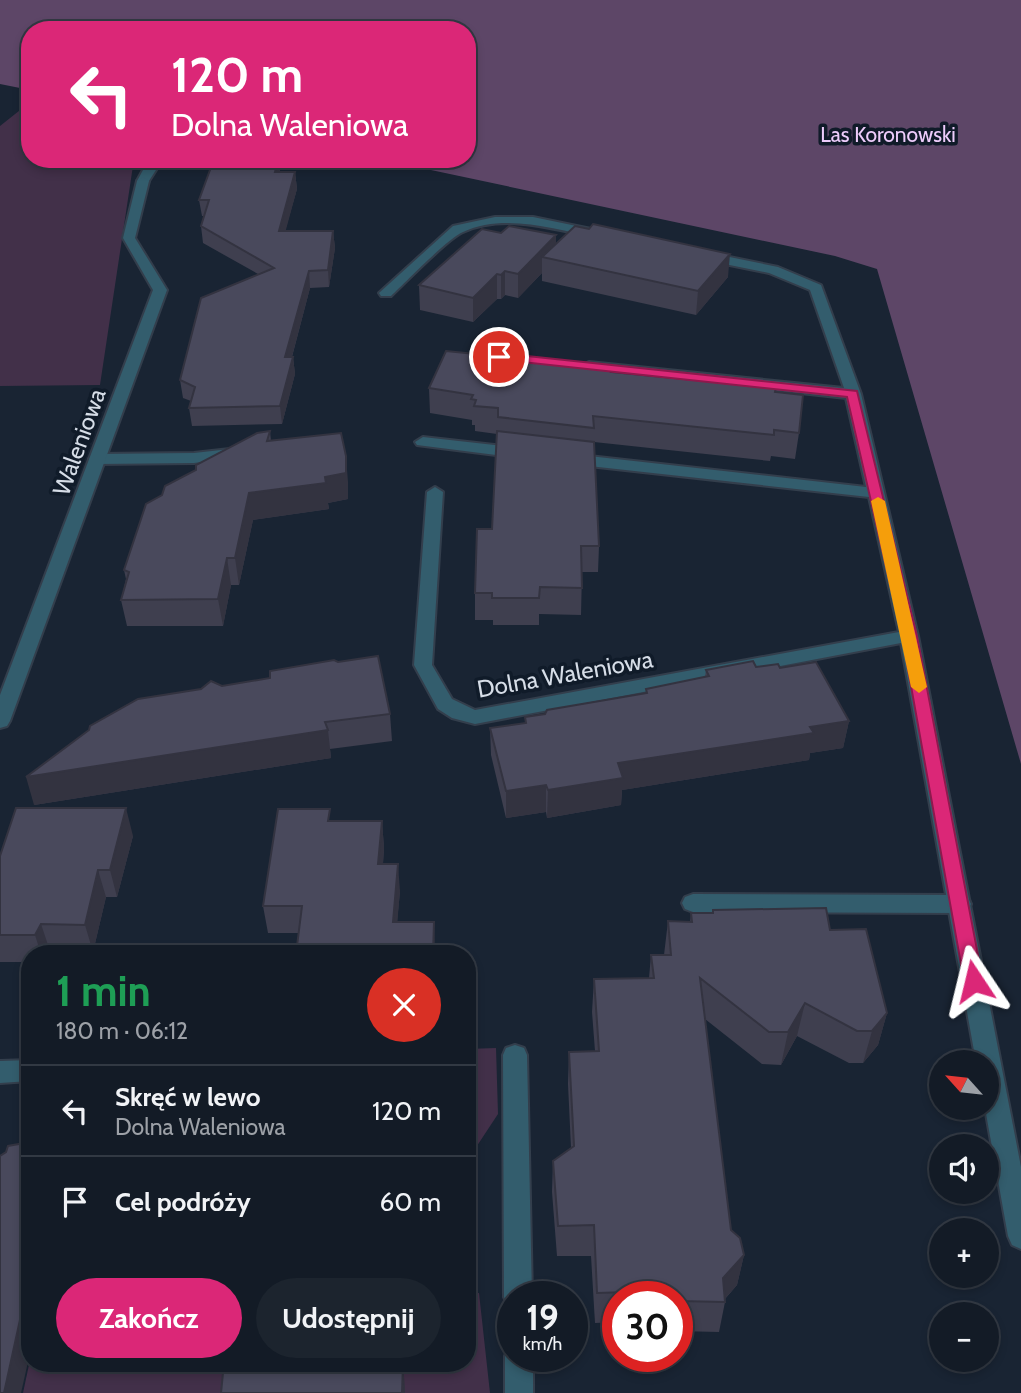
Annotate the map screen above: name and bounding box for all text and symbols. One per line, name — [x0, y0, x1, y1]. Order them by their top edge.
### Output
text: 120 m — [171, 45, 303, 104]
icon: left — [56, 49, 147, 140]
text: Dolna Waleniowa — [171, 105, 408, 144]
park label: Las Koronowski — [820, 122, 956, 147]
pin — [469, 327, 529, 387]
icon: arrive — [480, 338, 518, 376]
street label: Waleniowa — [46, 384, 112, 499]
street label: Dolna Waleniowa — [475, 644, 656, 704]
position arrow — [937, 944, 1011, 1018]
text: 1 min — [56, 965, 151, 1017]
button: close — [367, 968, 441, 1042]
text: 180 m · 06:12 — [56, 1017, 188, 1045]
north arrow — [929, 1050, 999, 1120]
map controls — [929, 1050, 999, 1372]
text: Skręć w lewo — [115, 1081, 261, 1113]
icon: left — [56, 1092, 94, 1130]
text: 120 m — [372, 1095, 441, 1127]
text: Dolna Waleniowa — [115, 1113, 286, 1141]
button: sound — [929, 1134, 999, 1204]
icon: arrive — [56, 1183, 94, 1221]
text: Cel podróży — [115, 1186, 251, 1218]
text: 60 m — [379, 1186, 441, 1218]
button: + — [929, 1218, 999, 1288]
button: Zakończ — [56, 1278, 242, 1358]
button: Udostępnij — [256, 1278, 441, 1358]
speed limit sign: 30 — [602, 1281, 693, 1372]
text: 19 — [526, 1296, 559, 1339]
button: − — [929, 1302, 999, 1372]
text: km/h — [523, 1333, 562, 1355]

